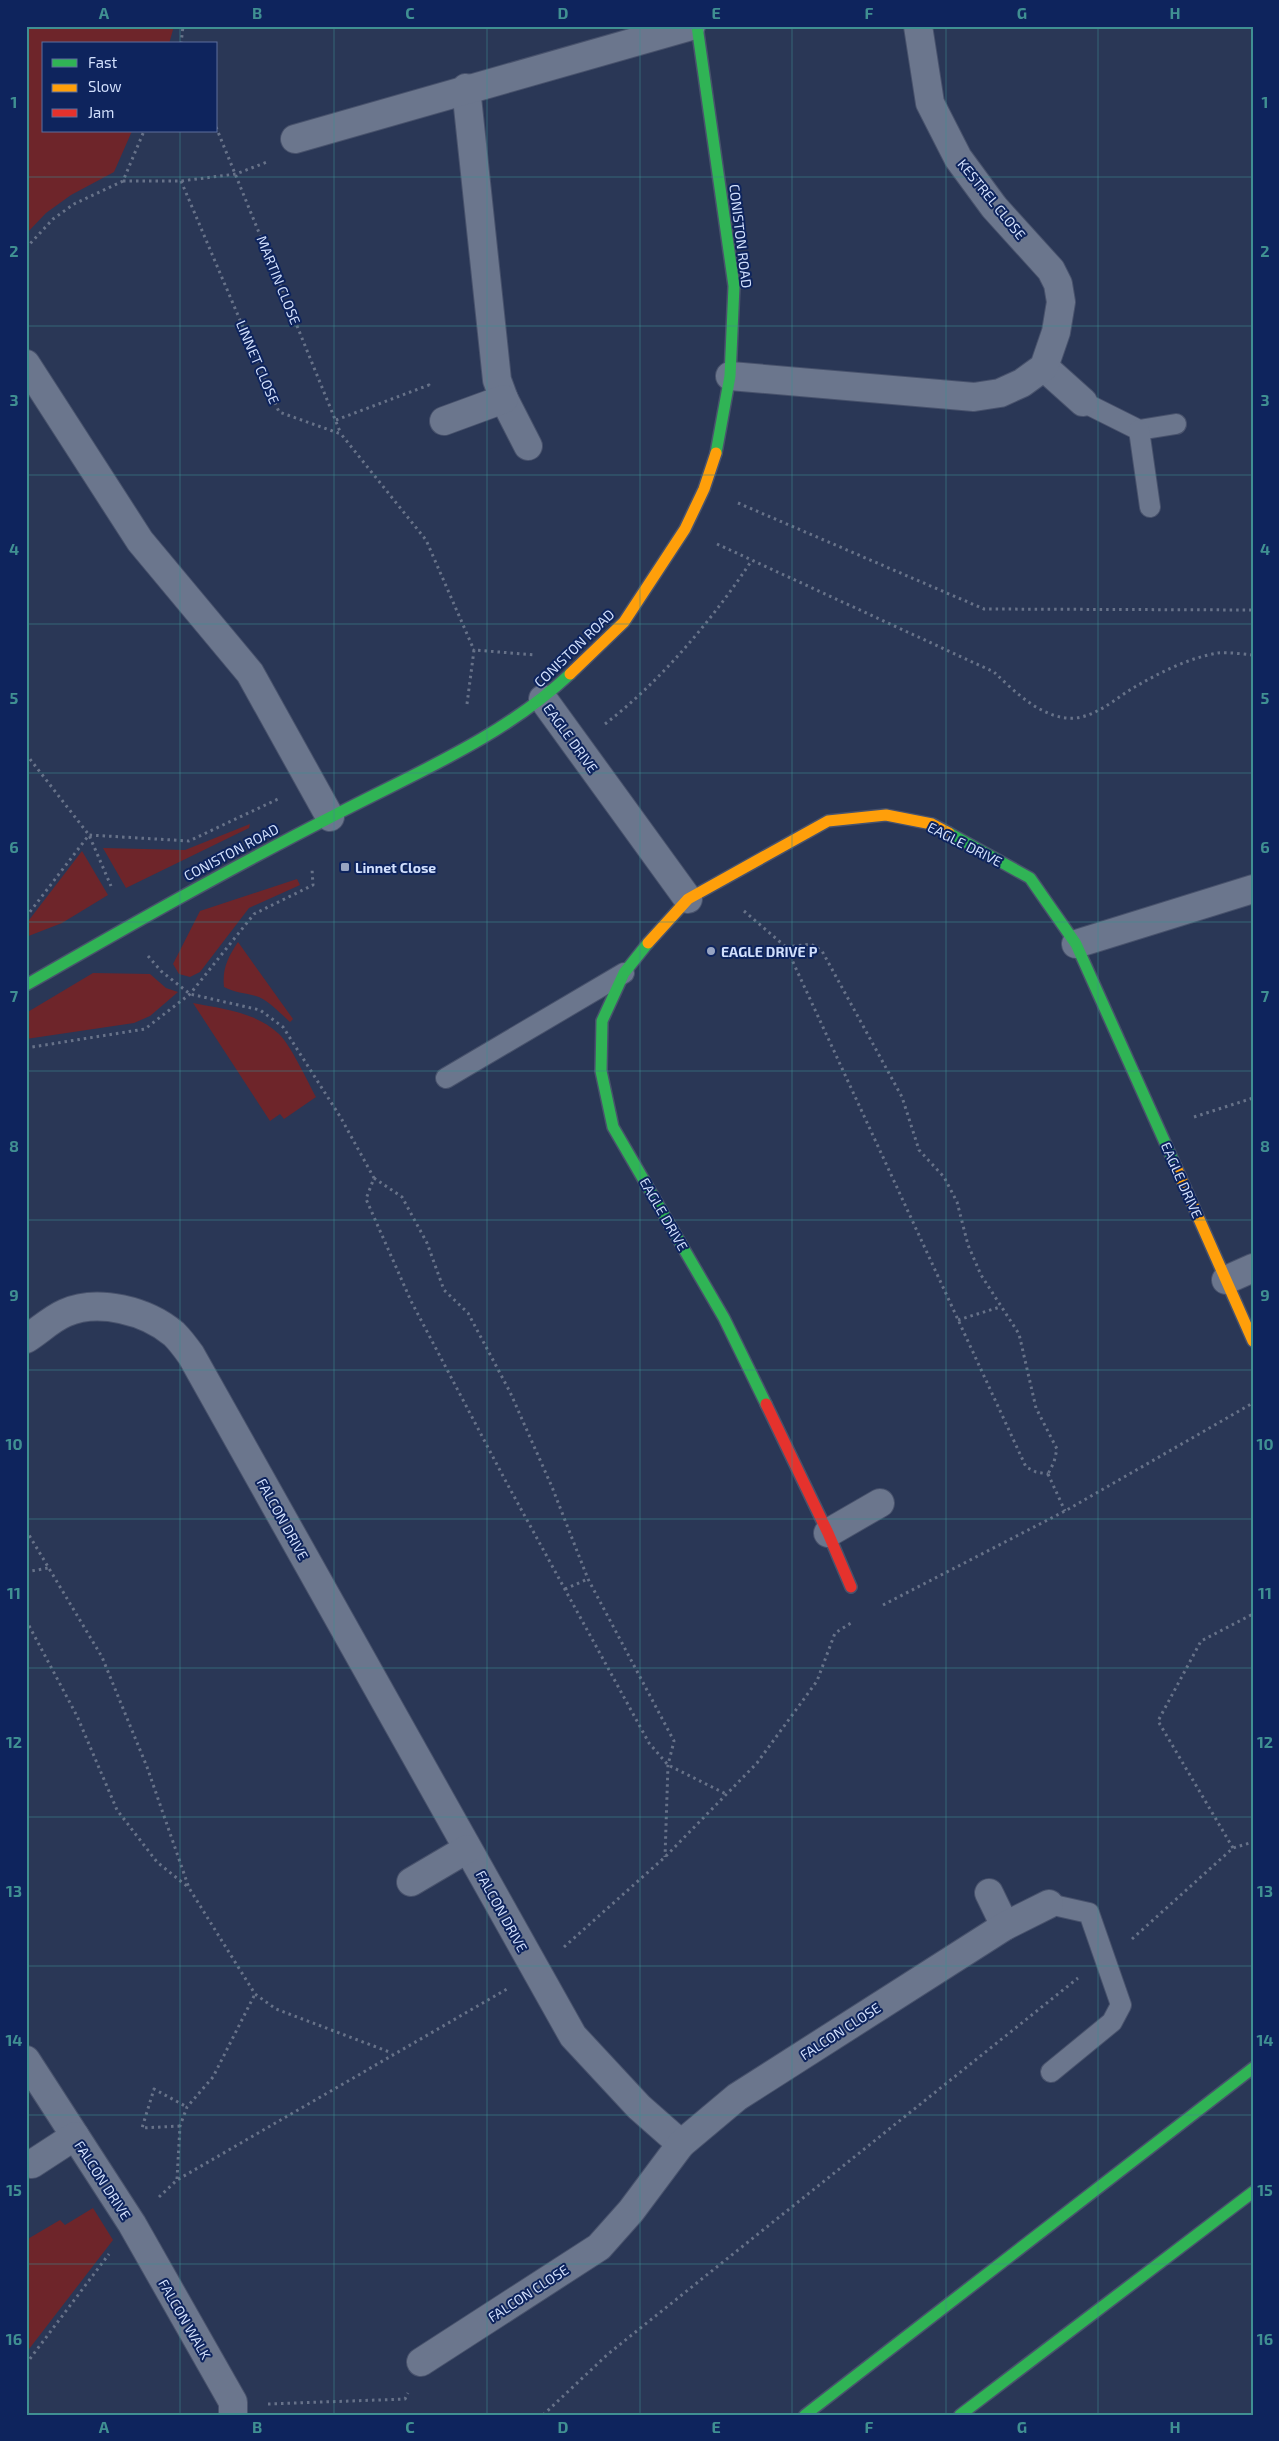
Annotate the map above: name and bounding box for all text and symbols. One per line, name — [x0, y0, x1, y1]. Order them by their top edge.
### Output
text: A — [99, 3, 110, 22]
text: B — [252, 3, 262, 22]
text: C — [405, 3, 415, 22]
text: D — [558, 3, 569, 22]
text: E — [711, 3, 721, 22]
text: F — [865, 3, 874, 22]
text: G — [1017, 3, 1027, 22]
text: H — [1169, 3, 1181, 22]
legend — [42, 42, 218, 132]
text: Fast — [88, 53, 118, 71]
text: Slow — [88, 77, 122, 95]
text: 1 — [11, 92, 17, 111]
text: 1 — [1262, 92, 1268, 111]
text: Jam — [88, 103, 114, 121]
street label: KESTREL CLOSE — [954, 155, 1030, 243]
street label: CONISTON ROAD — [726, 183, 756, 289]
street label: MARTIN CLOSE — [253, 233, 305, 327]
text: 2 — [9, 241, 19, 260]
text: 2 — [1260, 241, 1270, 260]
street label: LINNET CLOSE — [233, 318, 283, 407]
text: 3 — [9, 390, 19, 409]
text: 3 — [1260, 390, 1270, 409]
text: 4 — [9, 539, 19, 558]
text: 4 — [1260, 539, 1270, 558]
street label: CONISTON ROAD — [530, 605, 618, 691]
text: 5 — [10, 688, 19, 707]
text: 5 — [1261, 688, 1270, 707]
street label: EAGLE DRIVE — [540, 700, 602, 776]
street label: EAGLE DRIVE — [925, 818, 1005, 870]
street label: CONISTON ROAD — [181, 820, 281, 884]
text: 6 — [9, 837, 19, 856]
text: 6 — [1260, 837, 1270, 856]
place label: Linnet Close — [355, 859, 436, 876]
marker: Linnet Close — [339, 861, 351, 873]
place label: EAGLE DRIVE P — [721, 943, 818, 960]
marker: EAGLE DRIVE P — [705, 945, 717, 957]
text: 7 — [10, 986, 19, 1005]
text: 7 — [1261, 986, 1270, 1005]
text: 8 — [9, 1136, 19, 1155]
text: 8 — [1260, 1136, 1270, 1155]
street label: EAGLE DRIVE — [1158, 1139, 1206, 1221]
street label: EAGLE DRIVE — [636, 1174, 692, 1254]
text: 9 — [9, 1285, 19, 1304]
text: 9 — [1260, 1285, 1270, 1304]
text: 10 — [5, 1434, 23, 1453]
text: 10 — [1256, 1434, 1274, 1453]
street label: FALCON DRIVE — [254, 1475, 312, 1563]
text: 11 — [7, 1583, 21, 1602]
text: 11 — [1258, 1583, 1272, 1602]
text: 12 — [6, 1732, 22, 1751]
text: 12 — [1257, 1732, 1273, 1751]
street label: FALCON DRIVE — [473, 1867, 531, 1955]
text: 13 — [6, 1881, 22, 1900]
text: 13 — [1257, 1881, 1273, 1900]
street label: FALCON CLOSE — [797, 1999, 884, 2063]
text: 14 — [5, 2030, 23, 2049]
text: 14 — [1256, 2030, 1274, 2049]
street label: FALCON DRIVE — [71, 2137, 135, 2223]
text: 15 — [6, 2180, 22, 2199]
text: 15 — [1257, 2180, 1273, 2199]
street label: FALCON CLOSE — [485, 2261, 572, 2325]
street label: FALCON WALK — [155, 2276, 215, 2363]
text: 16 — [6, 2329, 22, 2348]
text: 16 — [1257, 2329, 1273, 2348]
text: A — [99, 2417, 110, 2436]
text: B — [252, 2417, 262, 2436]
text: C — [405, 2417, 415, 2436]
text: D — [558, 2417, 569, 2436]
text: E — [711, 2417, 721, 2436]
text: F — [865, 2417, 874, 2436]
text: G — [1017, 2417, 1027, 2436]
text: H — [1169, 2417, 1181, 2436]

